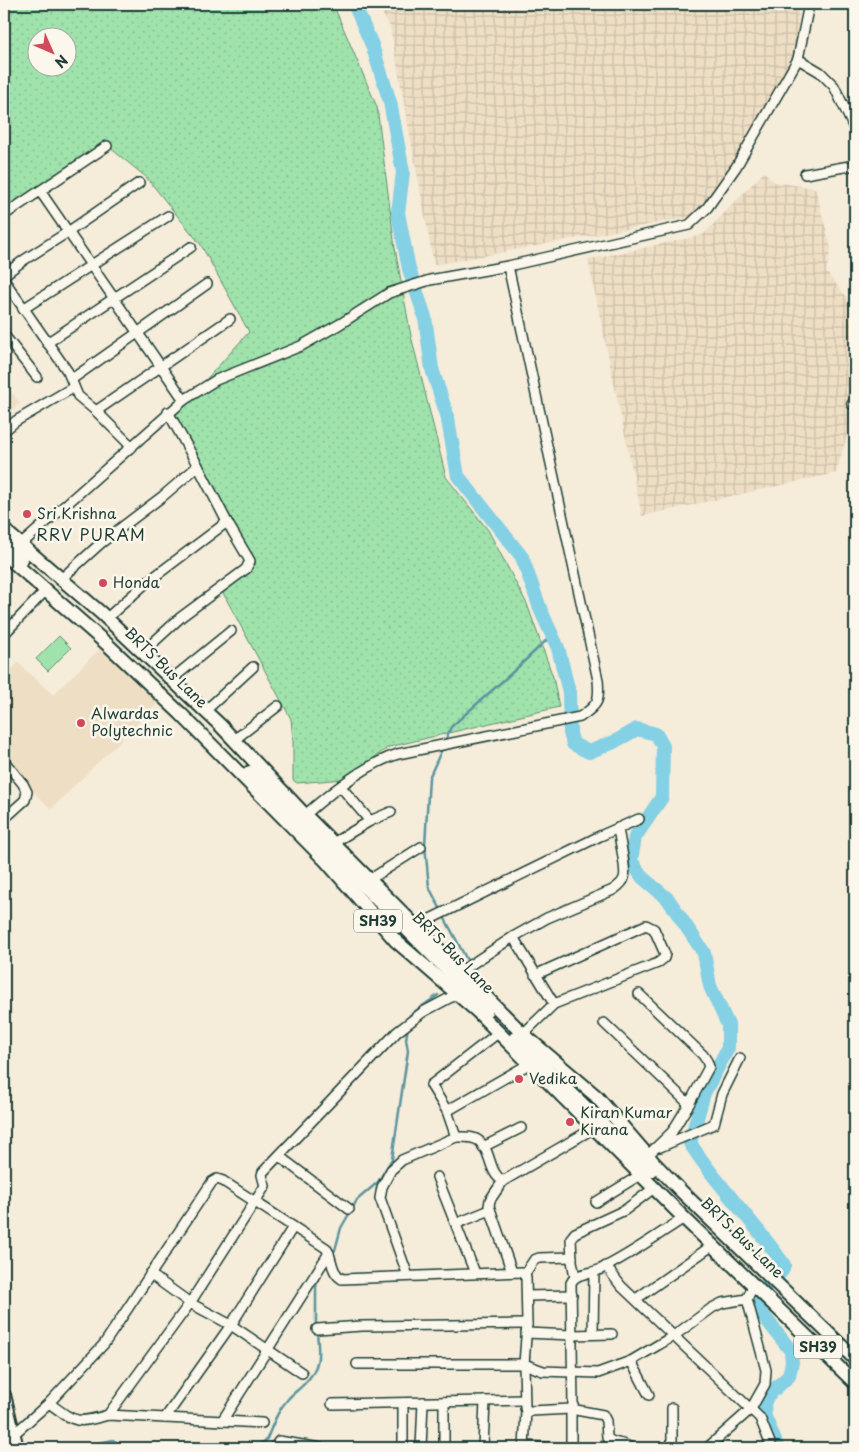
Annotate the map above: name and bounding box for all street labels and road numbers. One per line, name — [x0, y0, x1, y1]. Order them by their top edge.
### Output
street label: BRTS Bus Lane — [120, 621, 214, 713]
street label: BRTS Bus Lane — [408, 906, 500, 998]
road number: SH39 — [354, 909, 402, 932]
street label: BRTS Bus Lane — [696, 1191, 790, 1283]
road number: SH39 — [794, 1335, 842, 1358]

